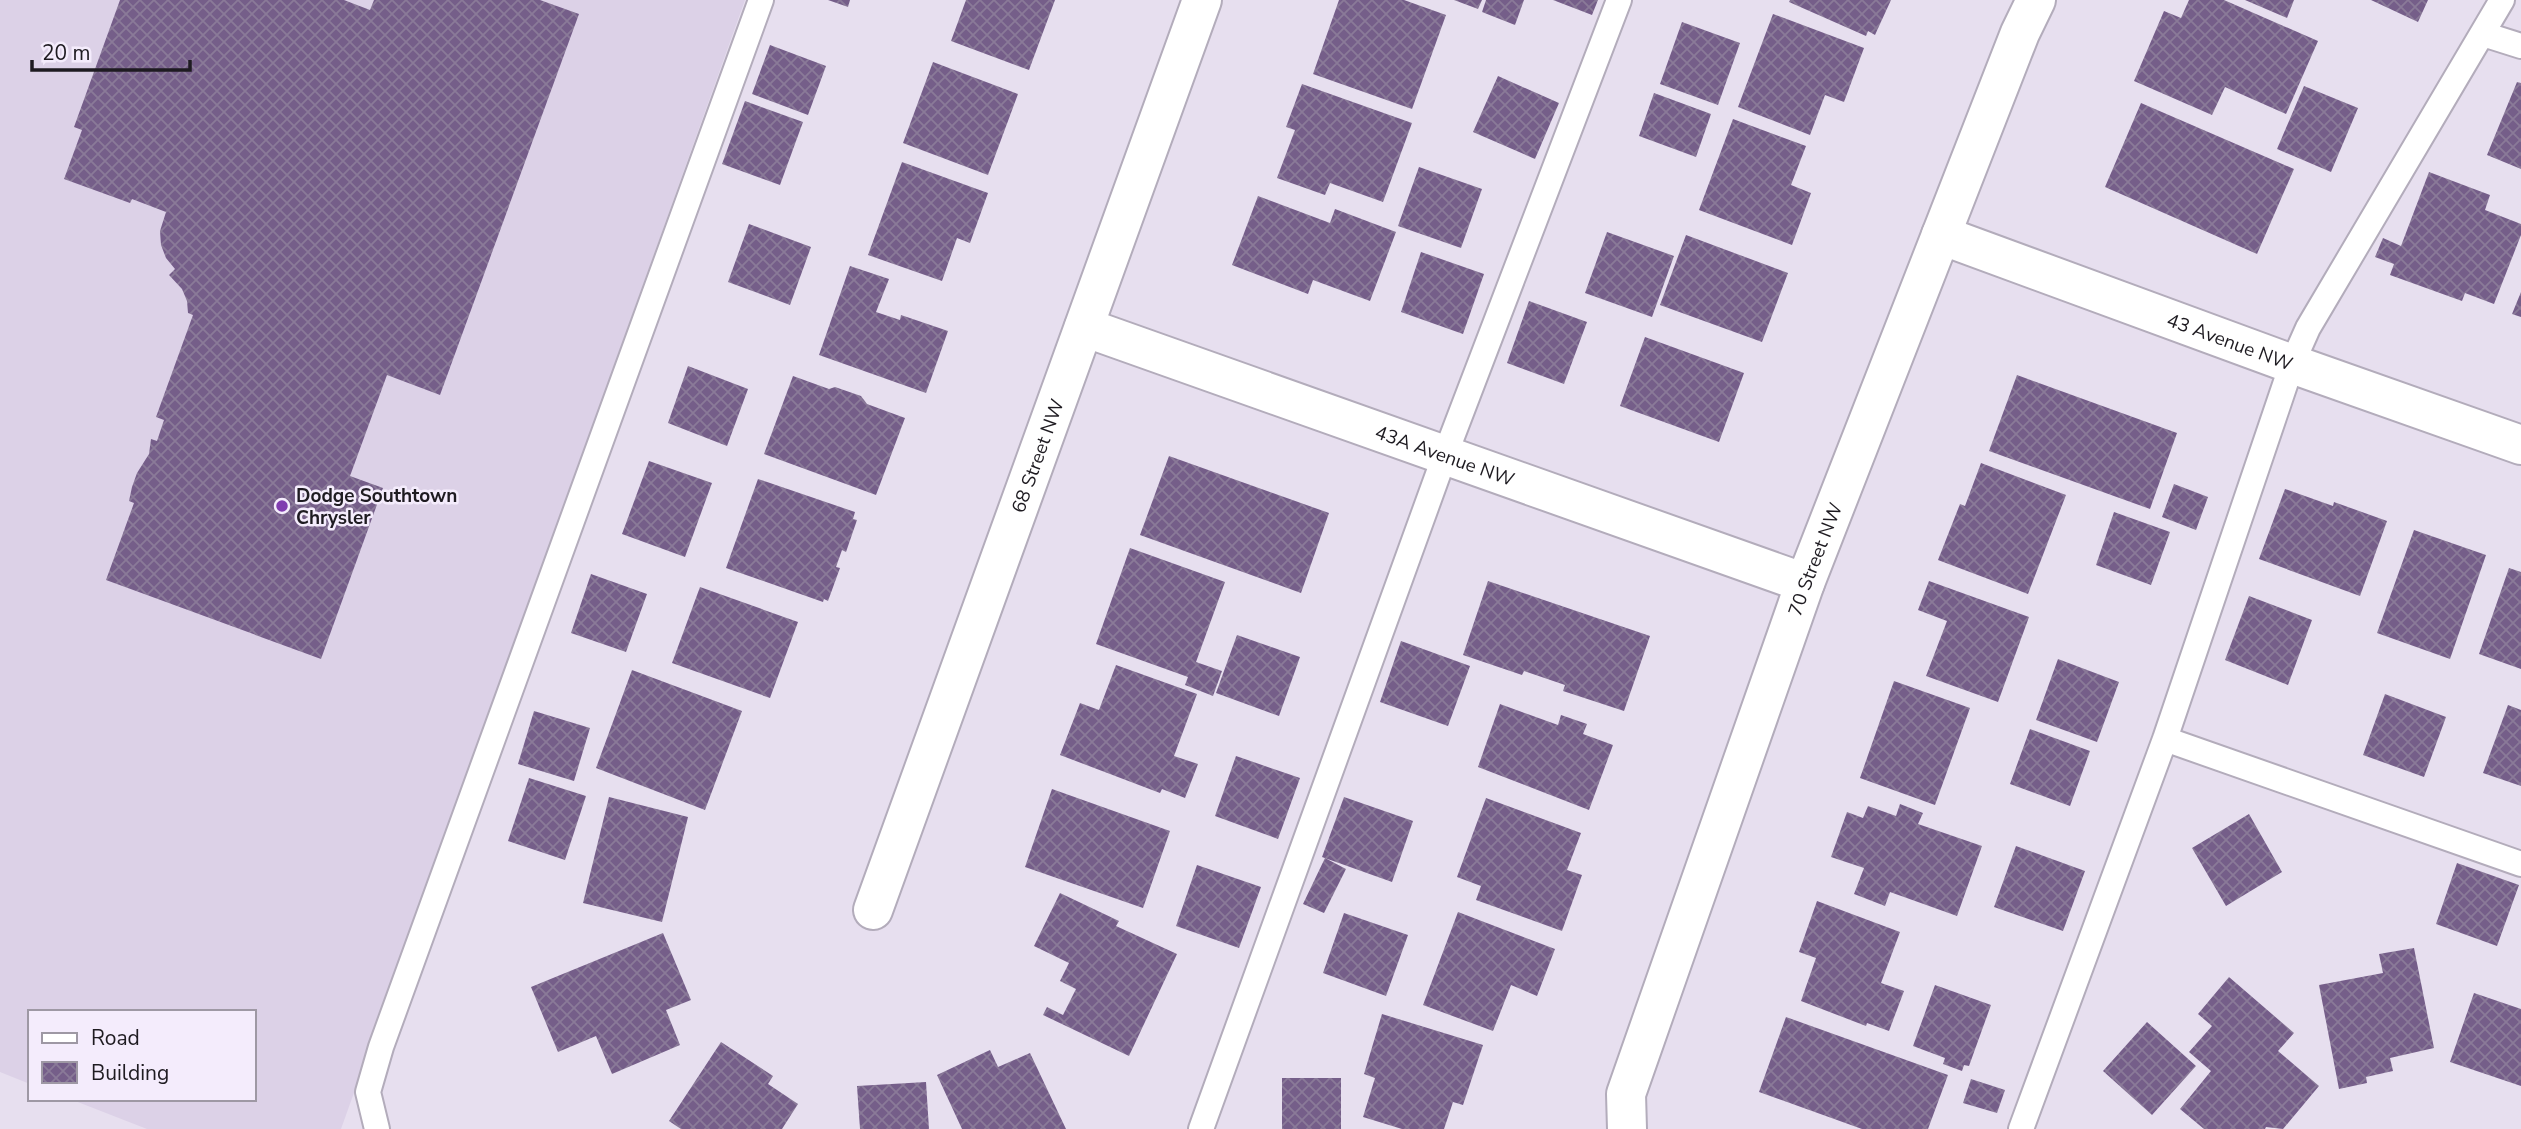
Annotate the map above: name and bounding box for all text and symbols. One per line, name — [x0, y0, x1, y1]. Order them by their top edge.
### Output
scale bar — [32, 28, 189, 72]
text: 20 m — [42, 39, 91, 67]
street label: 43 Avenue NW — [2163, 307, 2296, 377]
street label: 68 Street NW — [1006, 395, 1071, 517]
street label: 43A Avenue NW — [1371, 419, 1518, 493]
place label: Dodge Southtown Chrysler — [296, 483, 457, 531]
marker: Dodge Southtown Chrysler — [274, 498, 290, 514]
street label: 70 Street NW — [1782, 499, 1849, 620]
legend — [28, 1010, 256, 1101]
text: Road — [91, 1024, 140, 1052]
text: Building — [91, 1059, 169, 1087]

